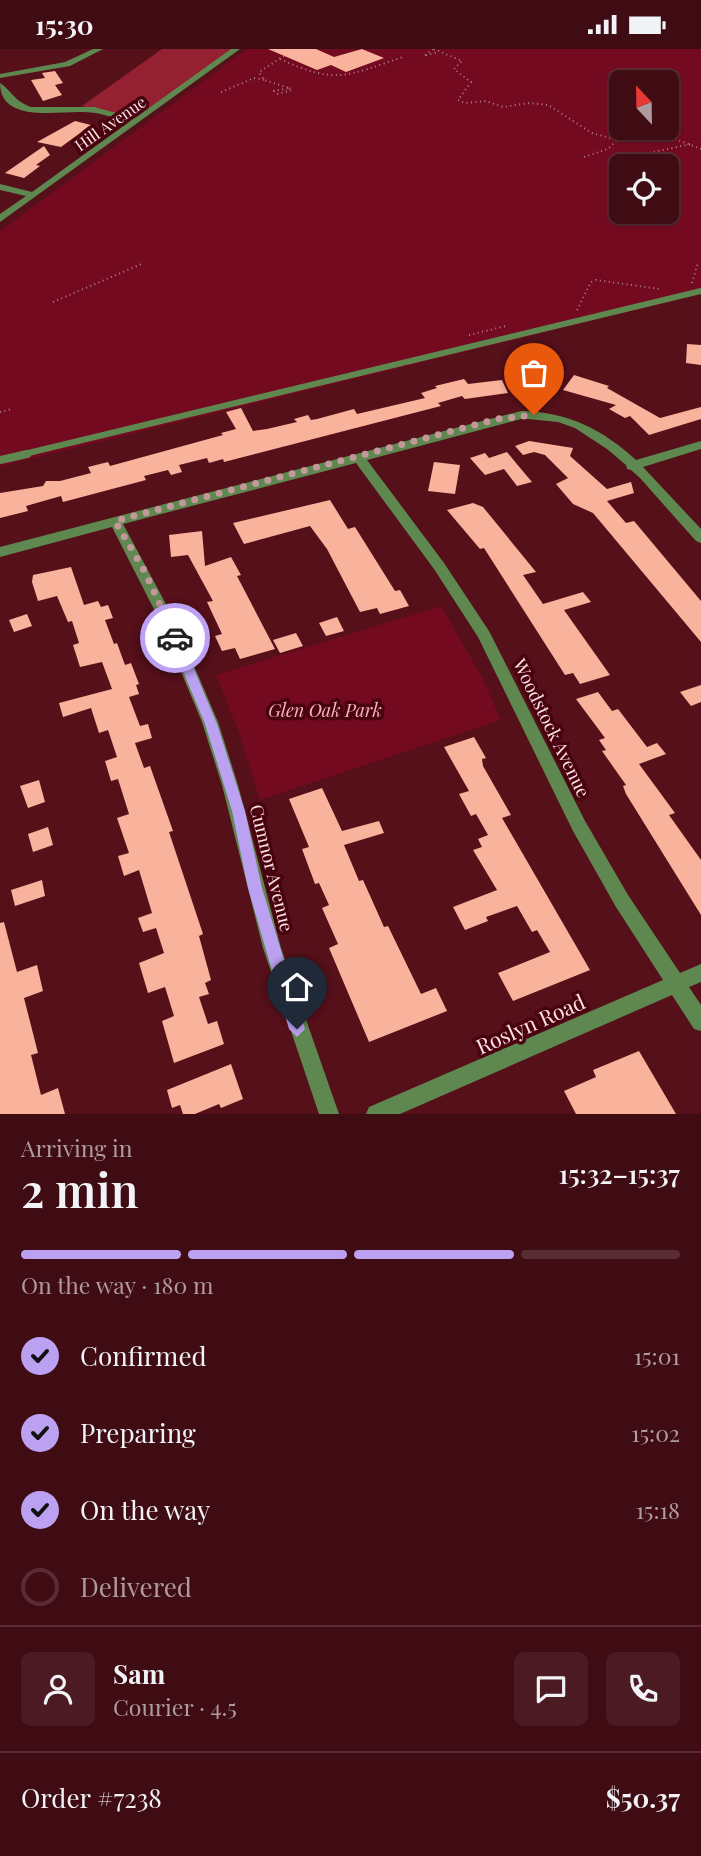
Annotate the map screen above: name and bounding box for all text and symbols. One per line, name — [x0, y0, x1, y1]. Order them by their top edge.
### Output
text: 15:30 — [35, 7, 94, 42]
north arrow — [609, 70, 679, 140]
map controls — [609, 70, 679, 224]
street label: Hill Avenue — [70, 91, 150, 155]
button: locate — [609, 154, 679, 224]
pin — [504, 343, 564, 415]
icon: bag — [515, 354, 553, 392]
courier — [140, 603, 210, 673]
icon: car — [156, 619, 194, 657]
street label: Woodstock Avenue — [508, 654, 596, 801]
park label: Glen Oak Park — [268, 698, 382, 722]
street label: Cumnor Avenue — [245, 802, 299, 934]
pin — [267, 957, 327, 1029]
icon: home — [278, 968, 316, 1006]
street label: Roslyn Road — [471, 986, 589, 1060]
text: Arriving in — [21, 1132, 133, 1163]
text: 15:32–15:37 — [558, 1156, 680, 1191]
text: 2 min — [21, 1158, 139, 1220]
text: On the way · 180 m — [21, 1269, 213, 1300]
icon: check — [21, 1337, 59, 1375]
text: Confirmed — [80, 1338, 207, 1373]
text: 15:01 — [634, 1340, 680, 1371]
icon: check — [21, 1414, 59, 1452]
text: Preparing — [80, 1415, 196, 1450]
text: 15:02 — [631, 1417, 680, 1448]
icon: check — [21, 1491, 59, 1529]
text: On the way — [80, 1492, 210, 1527]
text: 15:18 — [636, 1494, 680, 1525]
text: Delivered — [80, 1569, 192, 1604]
button: person — [21, 1652, 95, 1726]
button: chat — [514, 1652, 588, 1726]
button: phone — [606, 1652, 680, 1726]
text: Sam — [113, 1656, 165, 1691]
text: Courier · 4.5 — [113, 1691, 237, 1722]
text: Order #7238 — [21, 1780, 162, 1815]
text: $50.37 — [606, 1780, 680, 1815]

